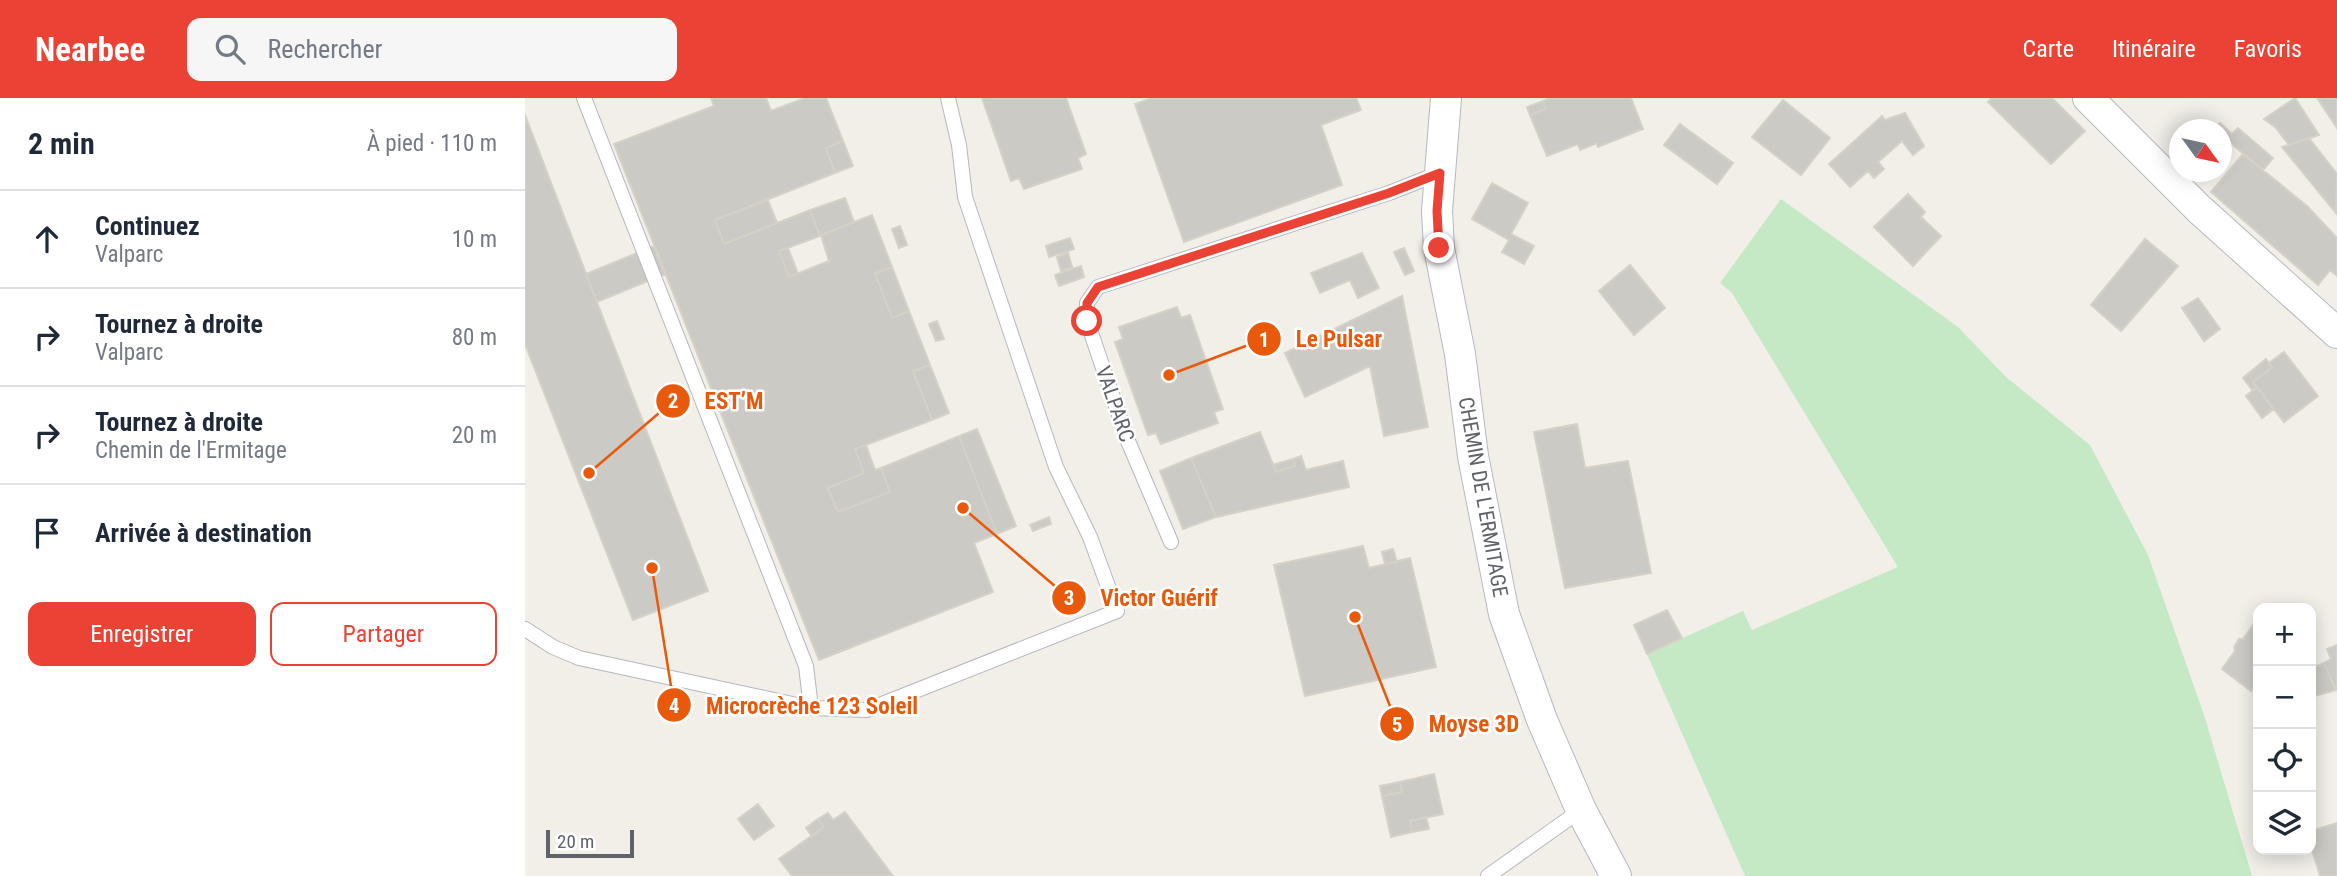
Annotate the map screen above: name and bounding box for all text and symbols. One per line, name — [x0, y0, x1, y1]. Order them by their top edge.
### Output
search box — [187, 18, 677, 81]
text: Nearbee — [35, 30, 145, 69]
icon: search — [211, 30, 249, 68]
text: Rechercher — [267, 34, 383, 64]
text: Carte — [2023, 35, 2074, 63]
text: Itinéraire — [2112, 35, 2196, 63]
text: Favoris — [2234, 35, 2302, 63]
north arrow — [2169, 119, 2232, 182]
text: 2 min — [28, 126, 95, 161]
text: À pied · 110 m — [367, 130, 497, 157]
text: Continuez — [95, 211, 200, 241]
icon: ahead — [28, 220, 66, 258]
text: 10 m — [452, 226, 497, 253]
route end — [1423, 232, 1454, 263]
text: Valparc — [95, 241, 163, 268]
route start — [1071, 305, 1102, 336]
text: Tournez à droite — [95, 309, 263, 339]
callout: Le Pulsar — [1247, 317, 1396, 361]
icon: right — [28, 318, 66, 356]
text: 80 m — [452, 324, 497, 351]
text: Le Pulsar — [1296, 326, 1383, 353]
text: 1 — [1259, 328, 1269, 352]
text: Valparc — [95, 339, 163, 366]
street label: VALPARC — [1091, 363, 1139, 445]
callout: EST’M — [655, 379, 777, 423]
text: EST’M — [705, 388, 763, 415]
text: 2 — [668, 389, 678, 413]
street label: CHEMIN DE L'ERMITAGE — [1454, 395, 1512, 599]
text: Tournez à droite — [95, 407, 263, 437]
icon: right — [28, 416, 66, 454]
text: 20 m — [452, 422, 497, 449]
text: Chemin de l'Ermitage — [95, 437, 287, 464]
icon: arrive — [28, 514, 66, 552]
text: Arrivée à destination — [95, 518, 312, 548]
callout: Victor Guérif — [1052, 576, 1232, 620]
text: Victor Guérif — [1100, 585, 1218, 612]
text: 3 — [1064, 586, 1074, 610]
button: Enregistrer — [28, 602, 256, 666]
button: Partager — [270, 602, 497, 666]
map controls — [2253, 603, 2316, 855]
button: + — [2253, 603, 2316, 666]
button: − — [2253, 666, 2316, 729]
callout: Microcrèche 123 Soleil — [657, 683, 932, 727]
text: Microcrèche 123 Soleil — [706, 693, 918, 720]
text: 4 — [669, 694, 679, 718]
callout: Moyse 3D — [1380, 702, 1533, 746]
text: Moyse 3D — [1429, 711, 1519, 738]
text: 5 — [1392, 713, 1402, 737]
button: locate — [2253, 729, 2316, 792]
button: layers — [2253, 792, 2316, 855]
scale bar — [546, 827, 633, 859]
text: 20 m — [557, 830, 594, 853]

